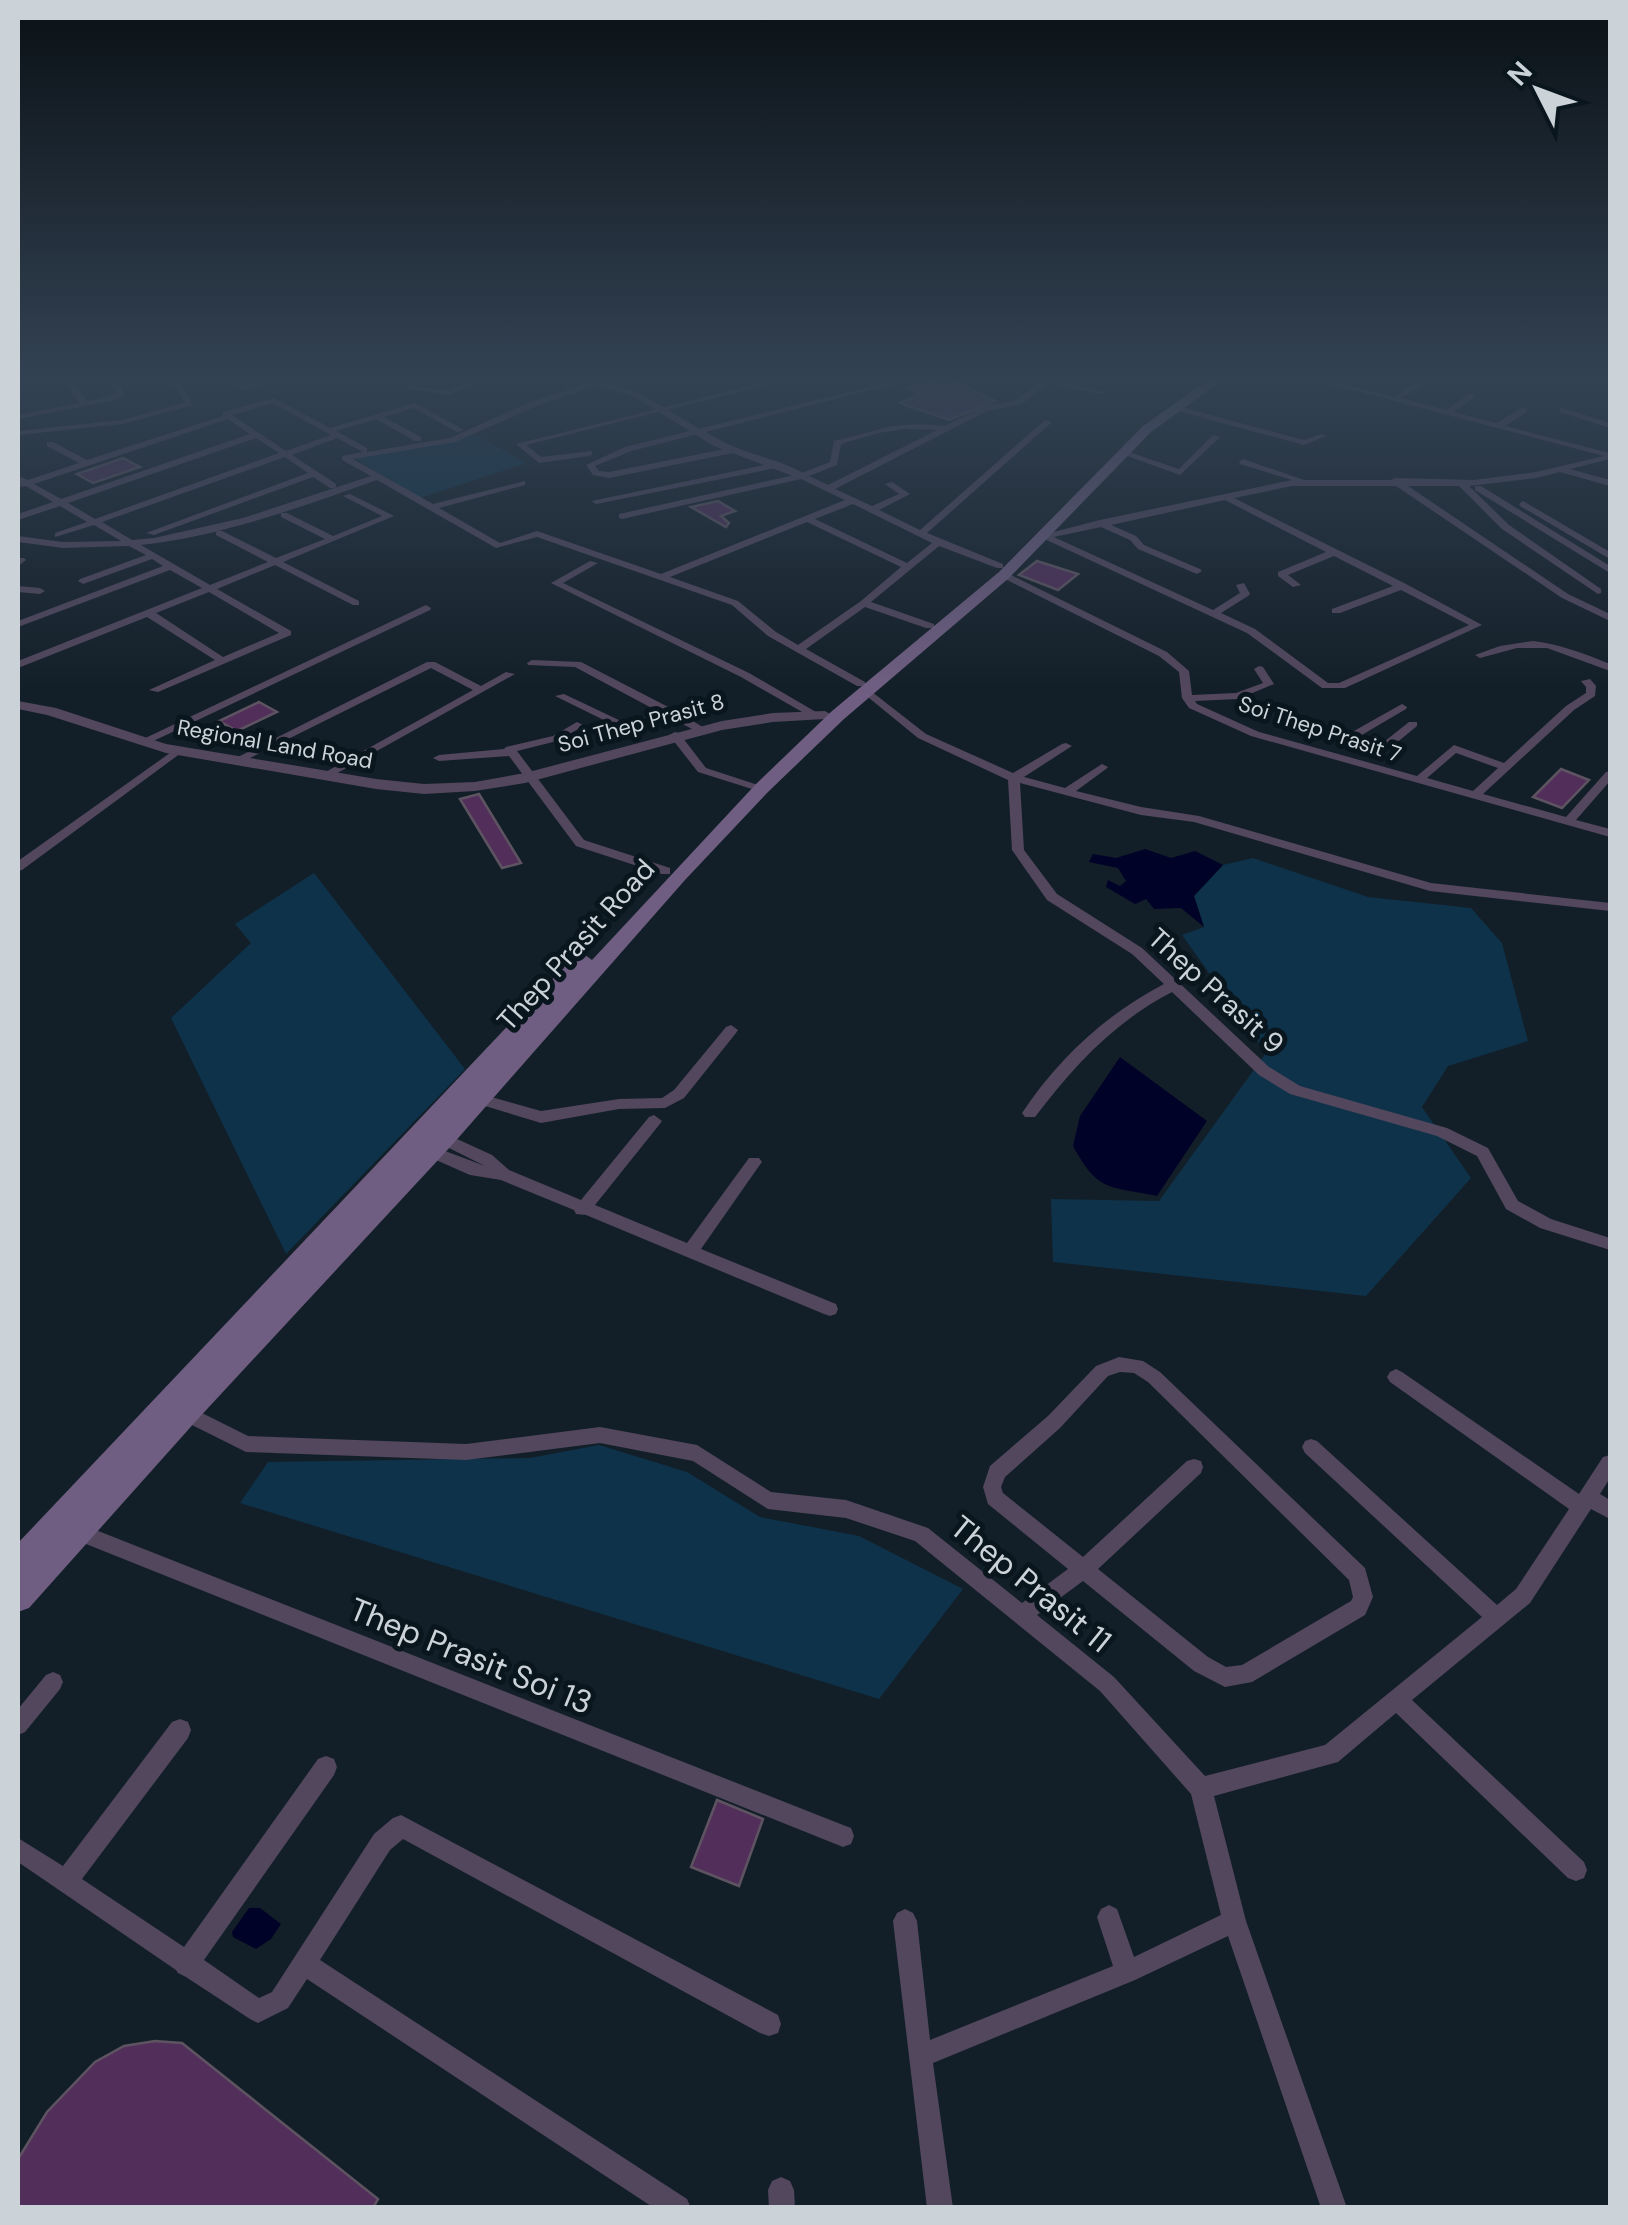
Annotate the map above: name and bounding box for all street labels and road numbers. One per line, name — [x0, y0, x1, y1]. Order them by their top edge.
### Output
street label: Soi Thep Prasit 8 — [555, 687, 727, 759]
street label: Soi Thep Prasit 7 — [1235, 689, 1405, 769]
street label: Regional Land Road — [175, 713, 375, 775]
street label: Thep Prasit Road — [489, 851, 663, 1039]
street label: Thep Prasit 9 — [1140, 920, 1292, 1062]
street label: Thep Prasit 11 — [942, 1506, 1120, 1662]
street label: Thep Prasit Soi 13 — [343, 1588, 599, 1724]

